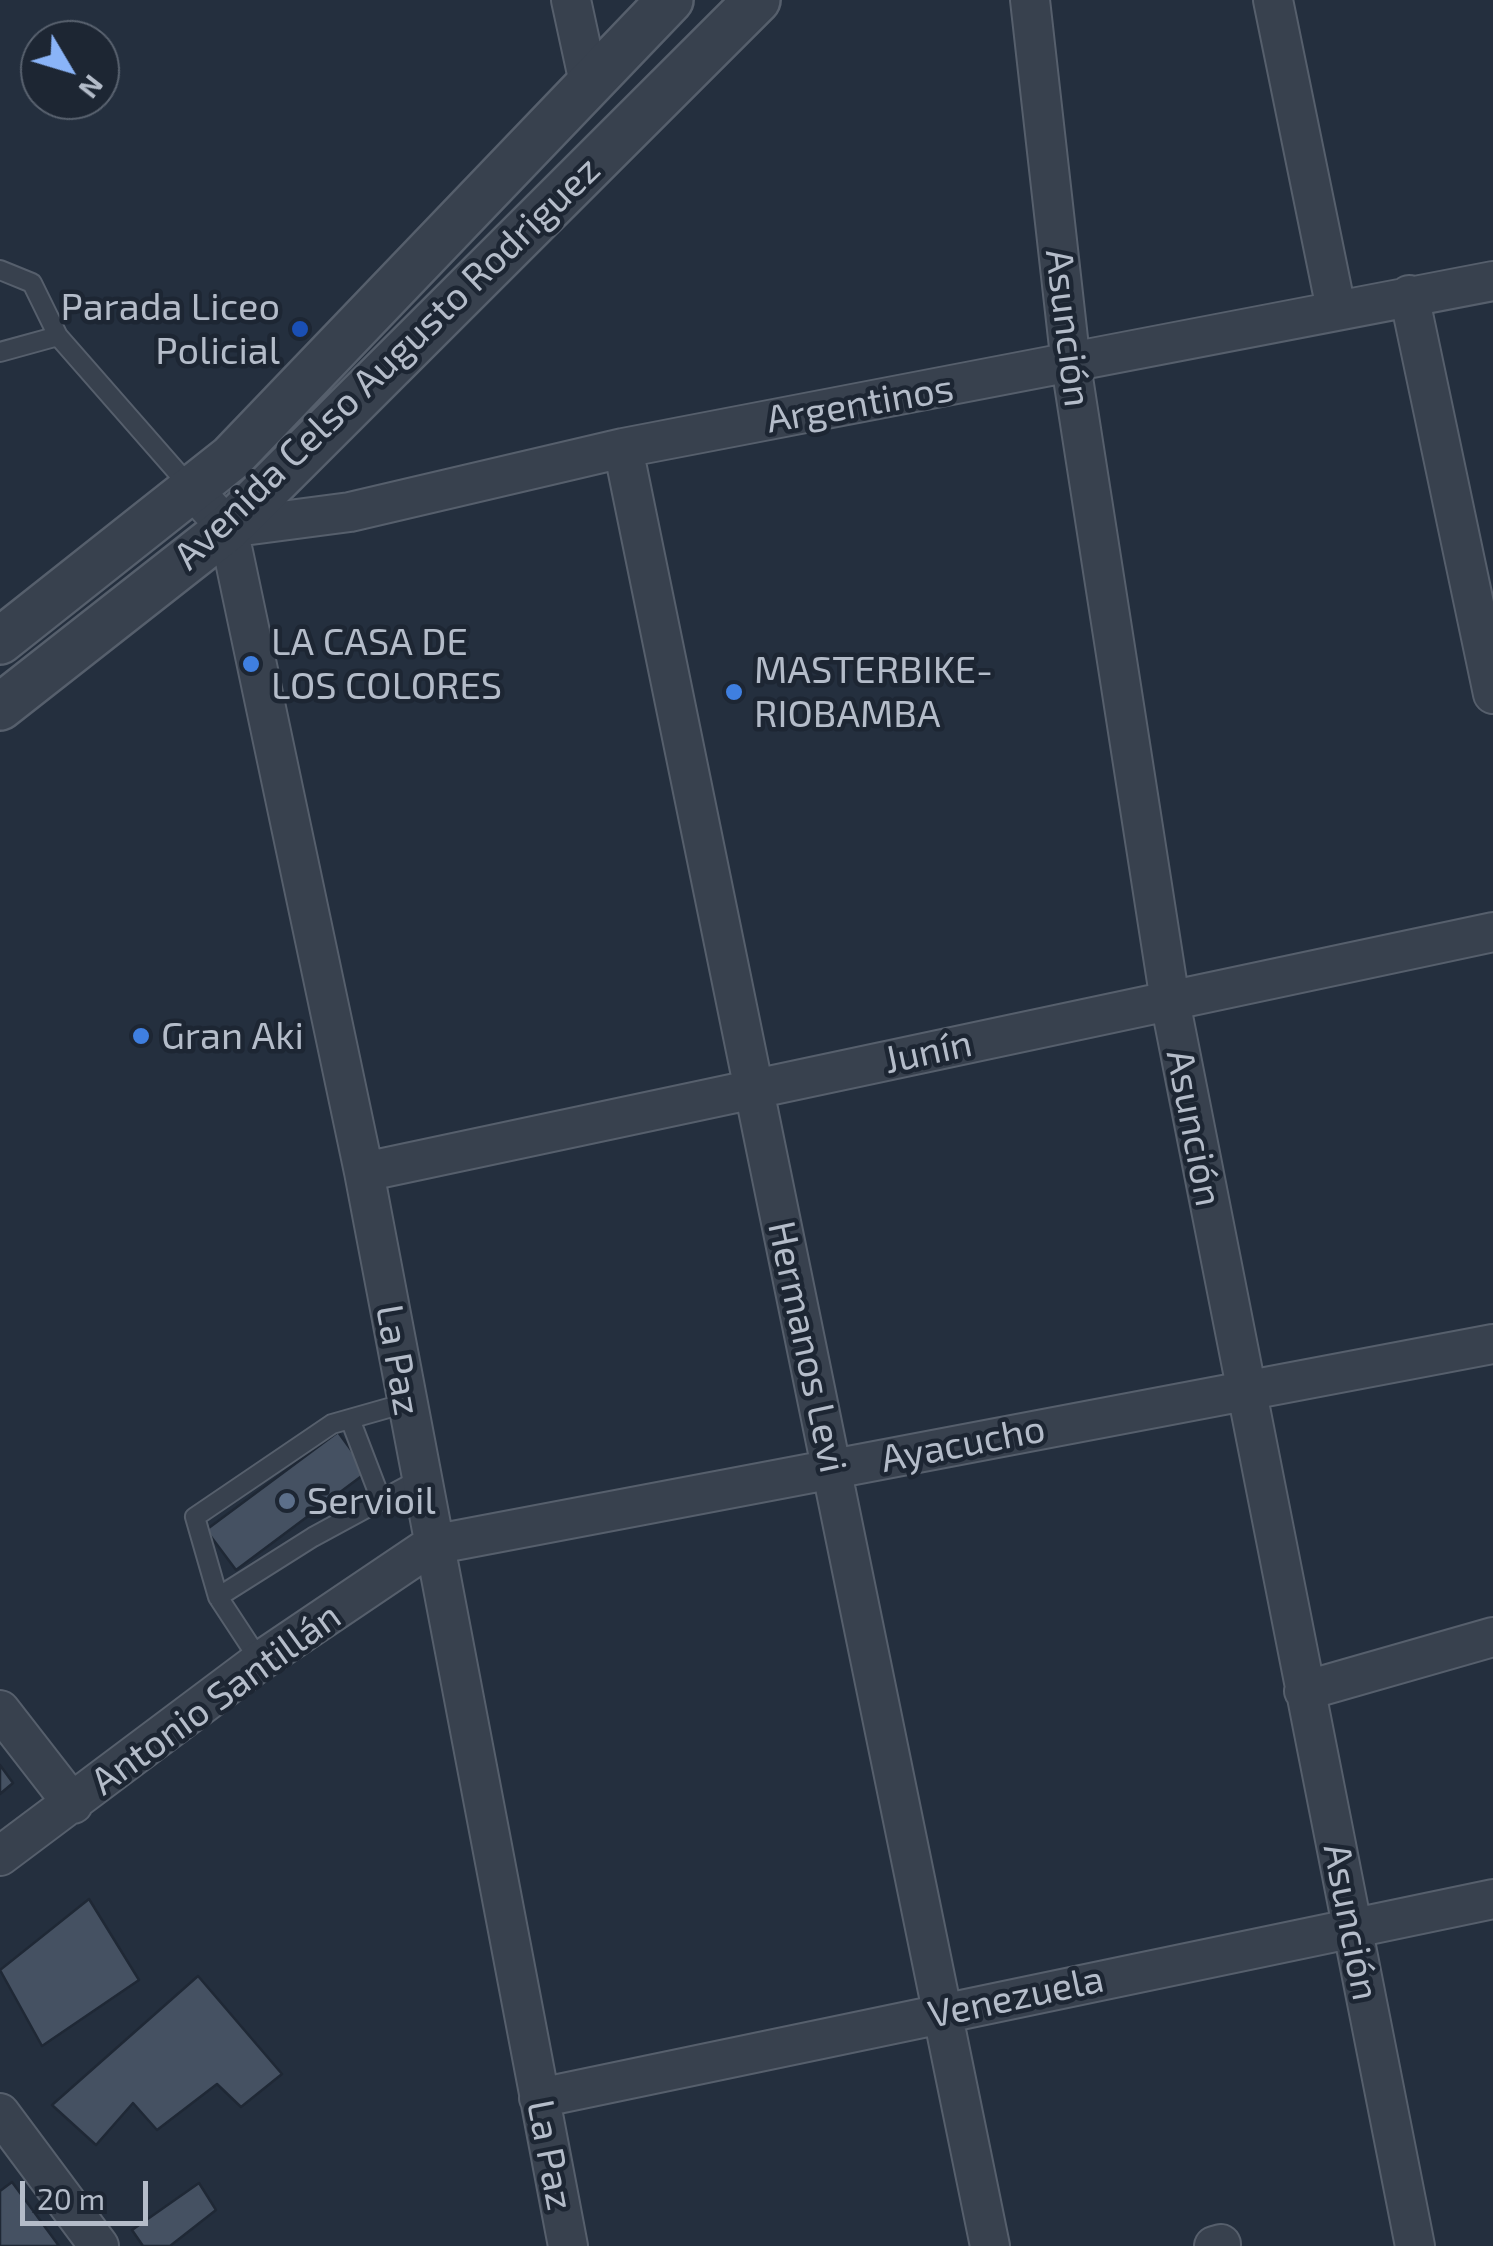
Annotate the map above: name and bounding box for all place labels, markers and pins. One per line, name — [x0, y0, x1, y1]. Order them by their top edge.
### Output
place label: Parada Liceo Policial — [60, 284, 280, 373]
marker: Parada Liceo Policial — [289, 318, 311, 340]
place label: LA CASA DE LOS COLORES — [271, 619, 502, 708]
place label: MASTERBIKE- RIOBAMBA — [754, 647, 993, 736]
marker: LA CASA DE LOS COLORES — [240, 653, 262, 675]
marker: MASTERBIKE- RIOBAMBA — [723, 681, 745, 703]
place label: Gran Aki — [161, 1013, 304, 1059]
marker: Gran Aki — [130, 1025, 152, 1047]
place label: Servioil — [307, 1478, 436, 1524]
marker: Servioil — [276, 1490, 298, 1512]

